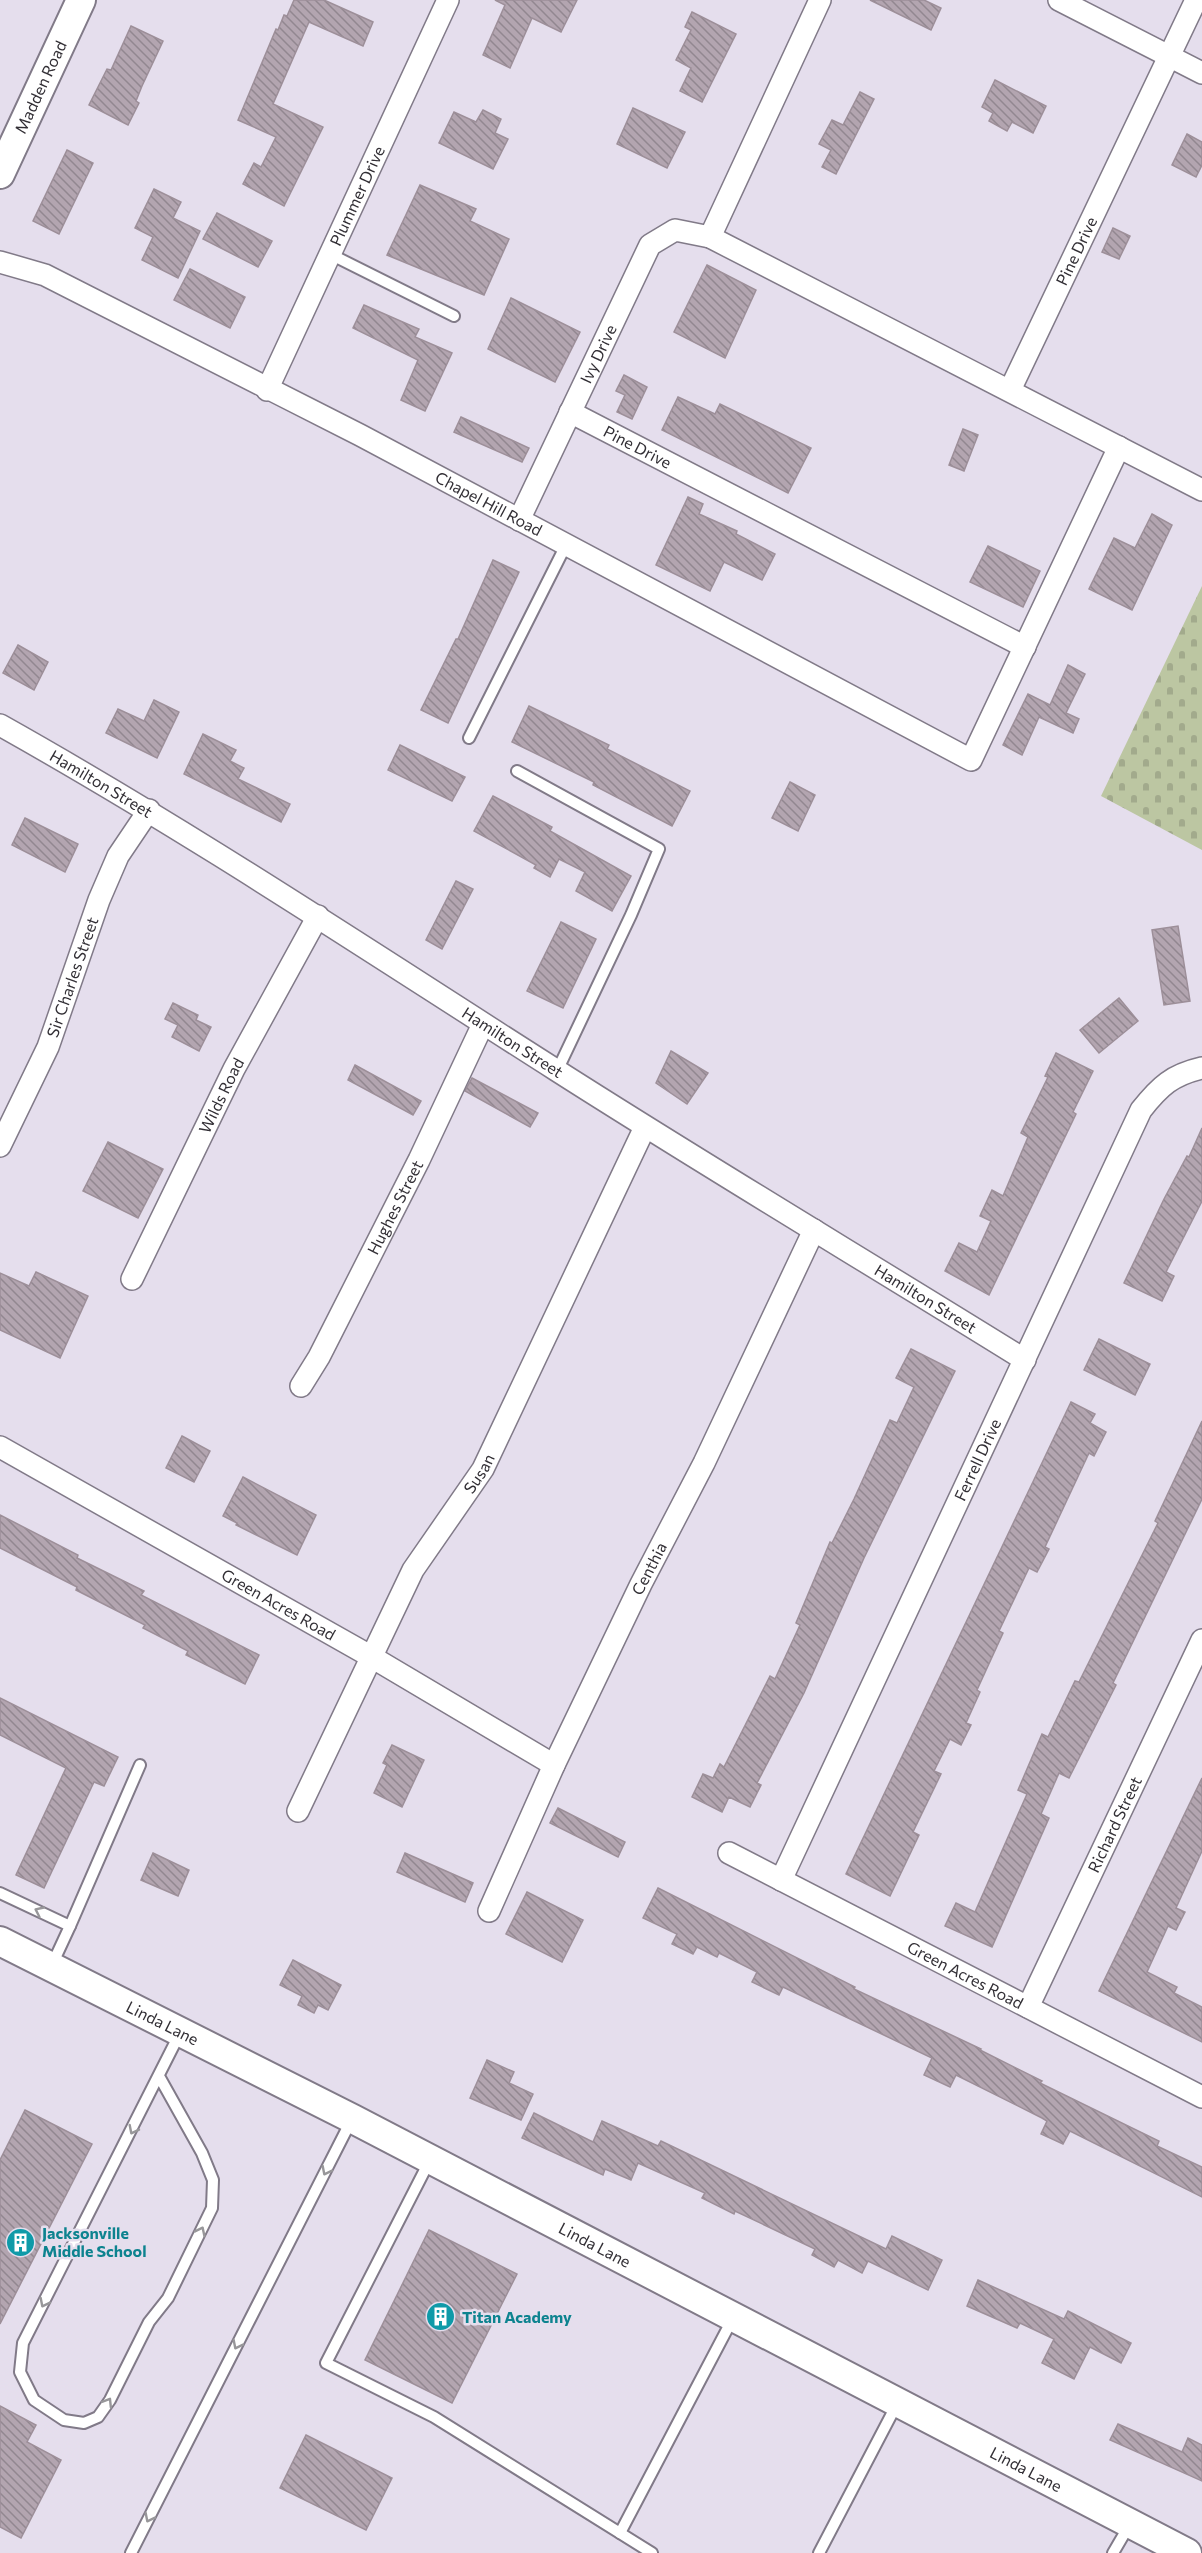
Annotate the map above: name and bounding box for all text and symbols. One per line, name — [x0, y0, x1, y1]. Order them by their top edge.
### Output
street label: Madden Road — [10, 37, 70, 136]
street label: Plummer Drive — [325, 143, 388, 249]
street label: Pine Drive — [1051, 213, 1100, 288]
street label: Ivy Drive — [576, 321, 620, 386]
street label: Pine Drive — [601, 421, 675, 472]
street label: Chapel Hill Road — [432, 467, 546, 539]
street label: Hamilton Street — [47, 746, 157, 821]
street label: Sir Charles Street — [42, 914, 102, 1040]
street label: Hamilton Street — [459, 1003, 567, 1081]
street label: Wilds Road — [194, 1054, 247, 1136]
street label: Hughes Street — [363, 1157, 426, 1257]
street label: Hamilton Street — [871, 1260, 981, 1337]
street label: Ferrell Drive — [950, 1415, 1004, 1503]
street label: Susan — [459, 1451, 498, 1497]
street label: Centhia — [627, 1539, 670, 1598]
street label: Green Acres Road — [218, 1564, 339, 1644]
street label: Richard Street — [1083, 1773, 1145, 1875]
one-way arrow — [34, 1907, 45, 1919]
street label: Green Acres Road — [904, 1937, 1027, 2012]
street label: Linda Lane — [123, 1996, 202, 2049]
one-way arrow — [129, 2123, 140, 2134]
one-way arrow — [322, 2165, 333, 2175]
street label: Linda Lane — [556, 2218, 634, 2271]
place label: Jacksonville Middle School — [42, 2223, 147, 2260]
building icon: Jacksonville Middle School — [5, 2226, 37, 2258]
one-way arrow — [193, 2227, 205, 2238]
one-way arrow — [39, 2297, 51, 2308]
building icon: Titan Academy — [425, 2301, 457, 2333]
place label: Titan Academy — [462, 2307, 572, 2326]
one-way arrow — [233, 2338, 245, 2349]
one-way arrow — [100, 2398, 112, 2408]
street label: Linda Lane — [987, 2442, 1065, 2495]
one-way arrow — [145, 2512, 156, 2523]

